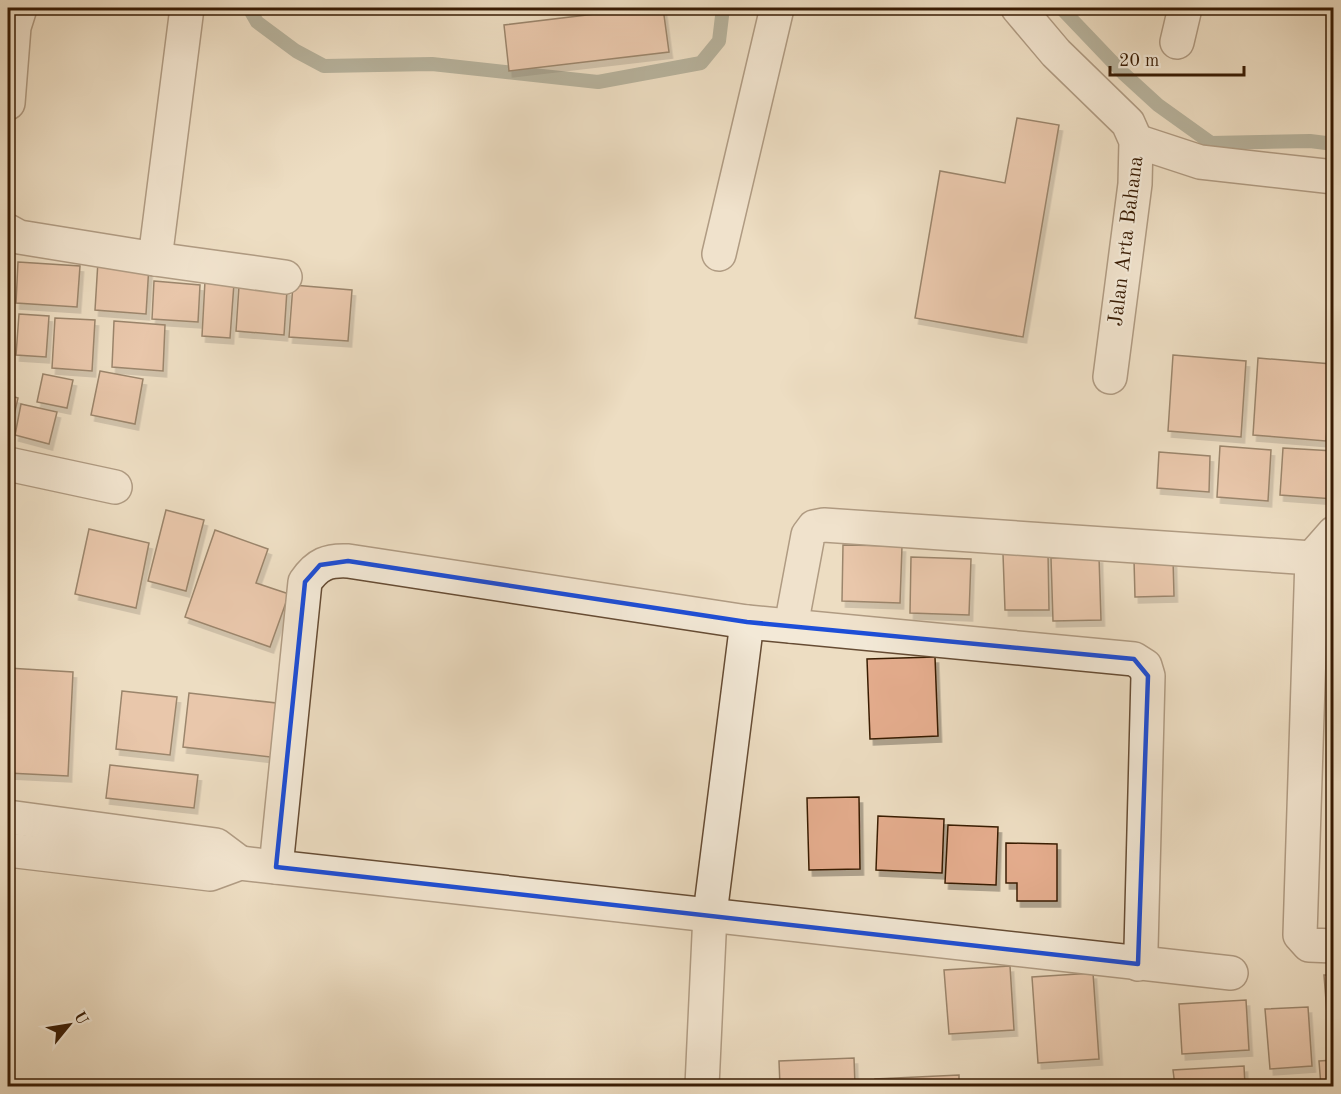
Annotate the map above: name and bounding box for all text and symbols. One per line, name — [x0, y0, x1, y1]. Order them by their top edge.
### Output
scale bar — [1110, 39, 1244, 77]
text: 20 m — [1119, 52, 1159, 70]
street label: Jalan Arta Bahana — [1106, 155, 1147, 328]
north arrow — [39, 995, 99, 1055]
text: U — [70, 1009, 91, 1028]

